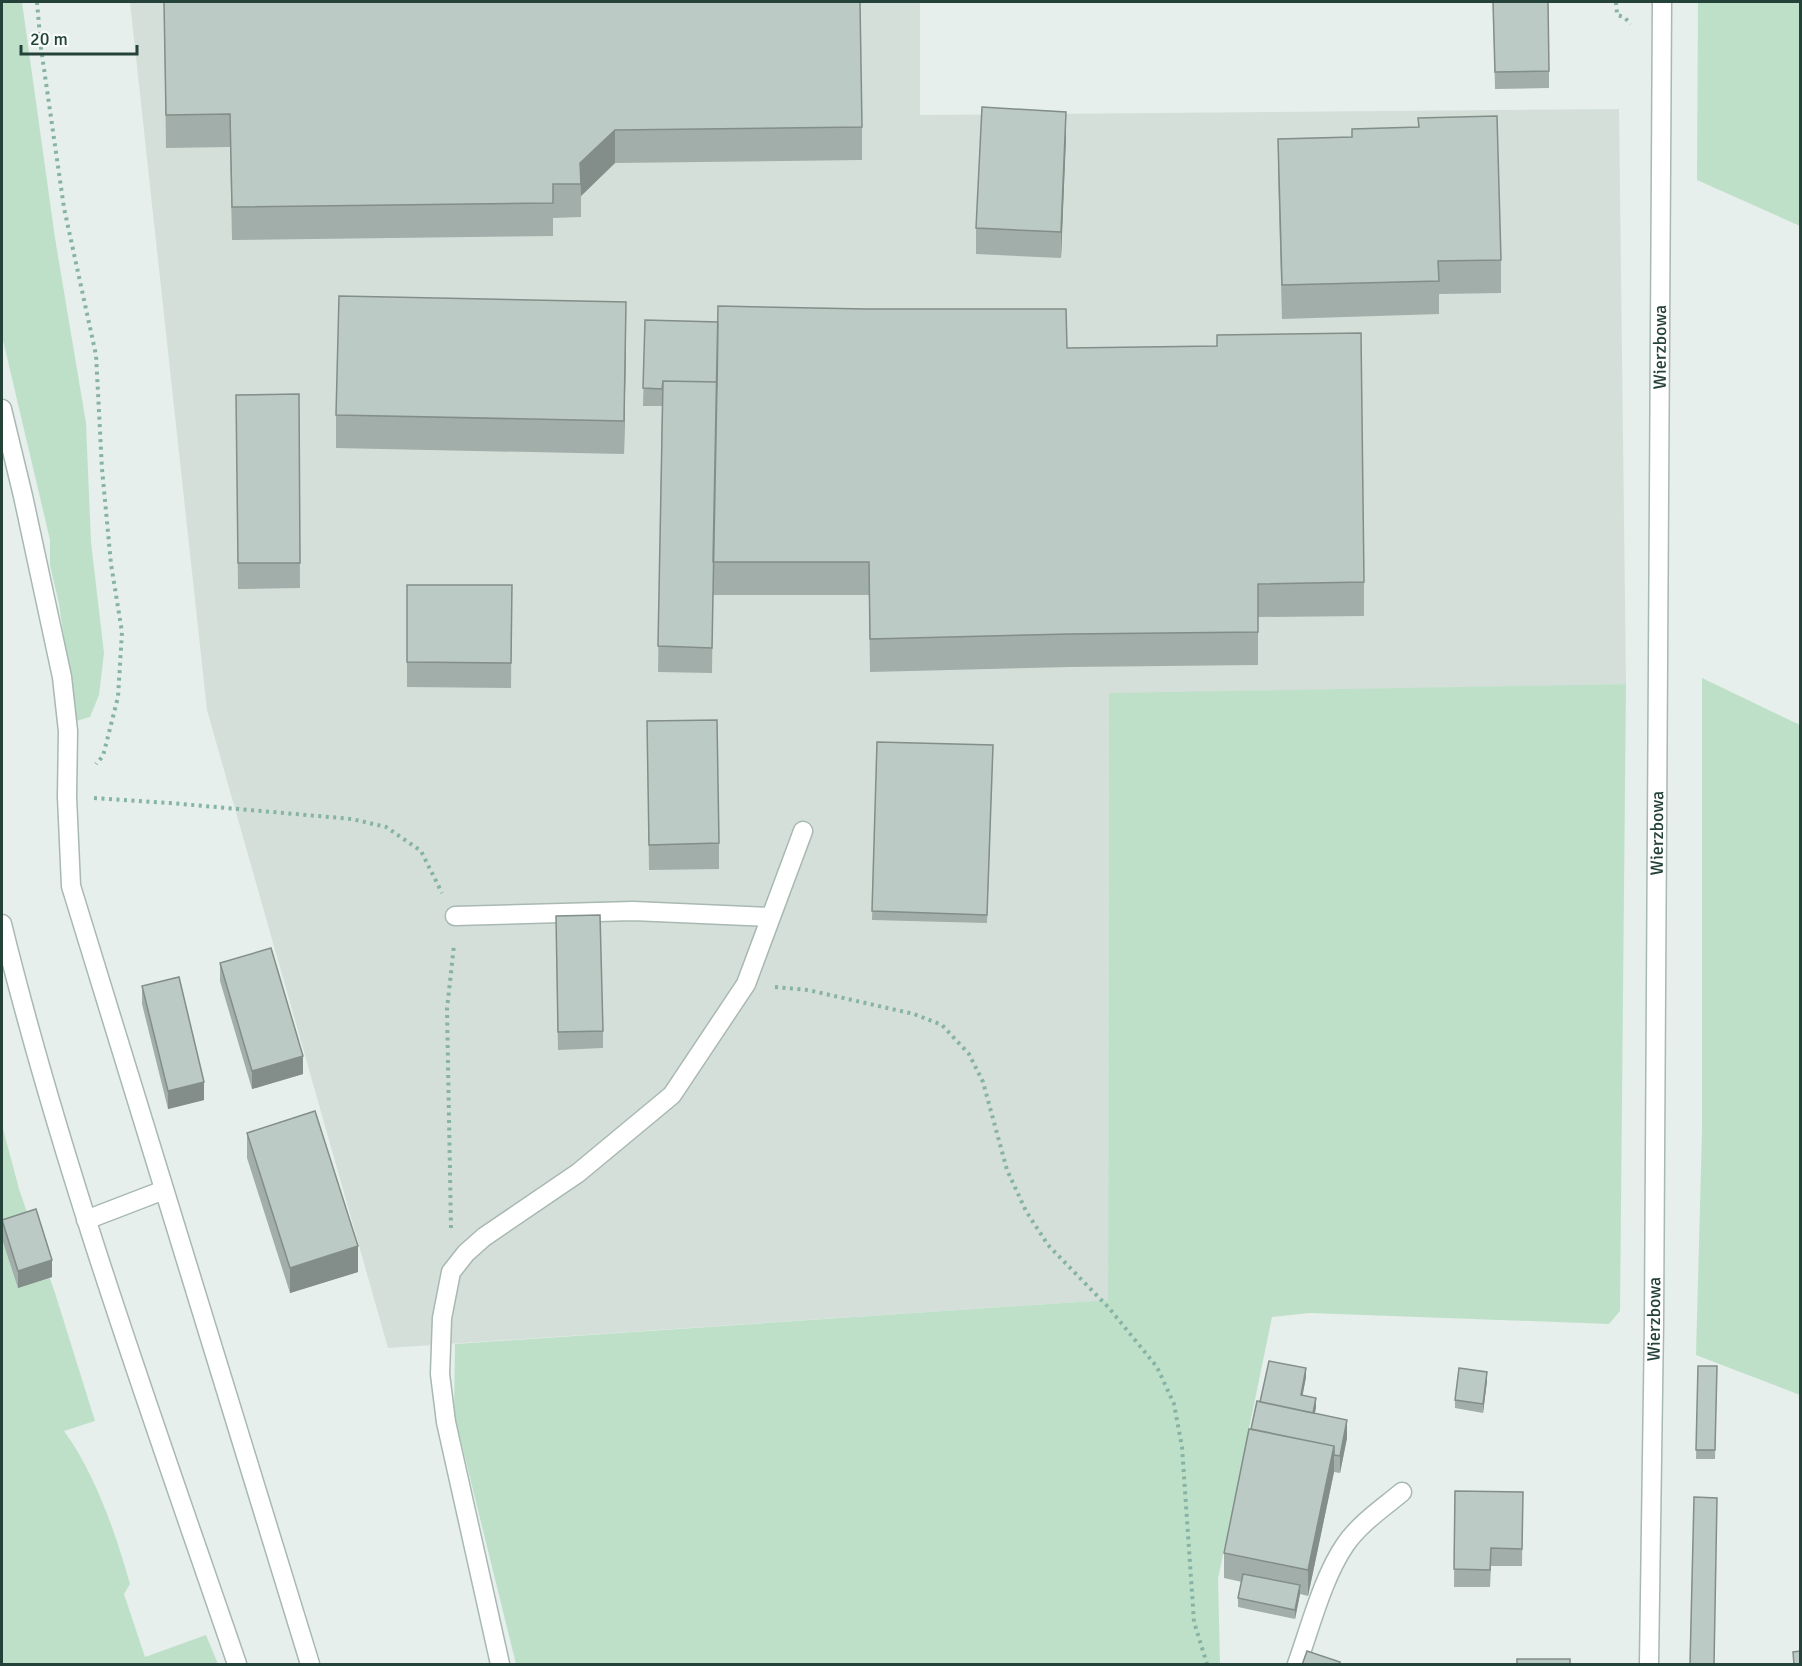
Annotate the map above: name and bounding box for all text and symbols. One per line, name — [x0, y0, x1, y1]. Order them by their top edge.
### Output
scale bar — [21, 18, 136, 56]
text: 20 m — [30, 28, 68, 50]
street label: Wierzbowa — [1649, 305, 1671, 389]
street label: Wierzbowa — [1646, 791, 1668, 875]
street label: Wierzbowa — [1642, 1277, 1665, 1362]

